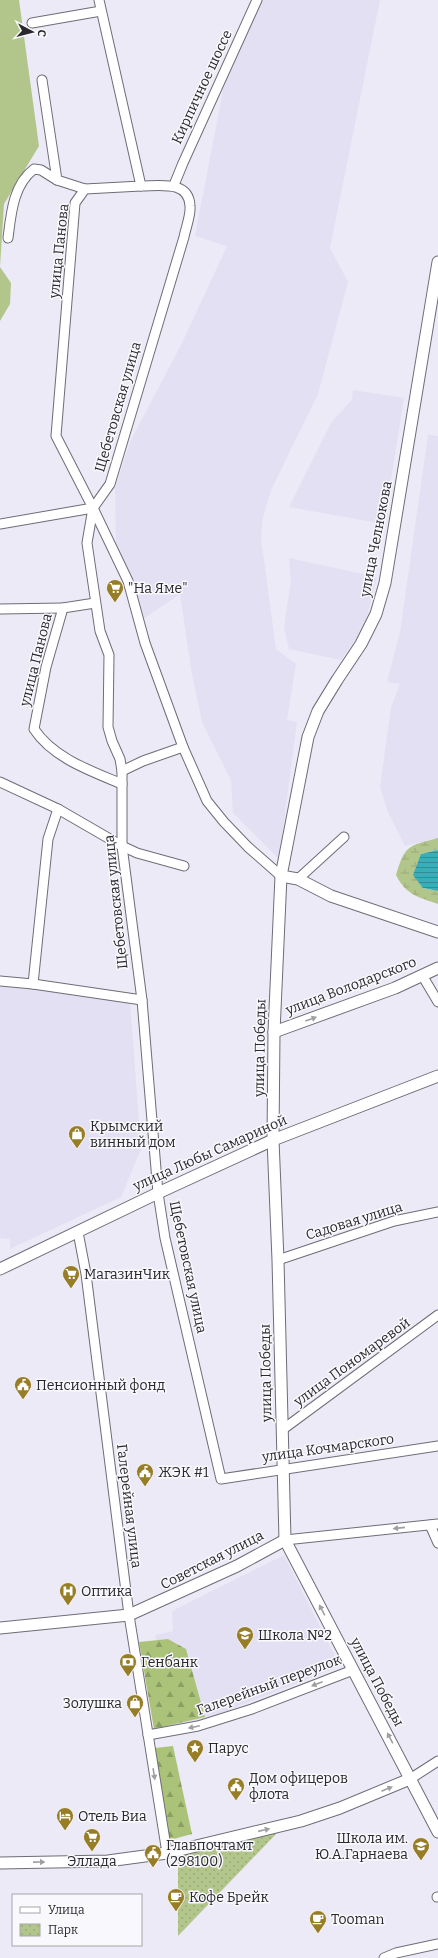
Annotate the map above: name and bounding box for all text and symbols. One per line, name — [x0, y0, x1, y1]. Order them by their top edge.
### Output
north arrow — [12, 12, 52, 52]
street label: Кирпичное шоссе — [168, 27, 236, 147]
text: С — [35, 29, 48, 37]
street label: улица Панова — [45, 202, 72, 300]
street label: Щебетовская улица — [91, 340, 145, 474]
street label: улица Челнокова — [356, 479, 396, 599]
supermarket icon: "На Яме" — [105, 578, 125, 603]
place label: "На Яме" — [128, 580, 188, 597]
street label: улица Панова — [16, 611, 56, 709]
street label: Щебетовская улица — [100, 834, 132, 970]
street label: улица Володарского — [282, 953, 419, 1019]
street label: улица Победы — [251, 999, 269, 1098]
one-way arrow — [305, 1015, 317, 1021]
street label: улица Любы Самариной — [130, 1111, 290, 1195]
place label: Крымский винный дом — [90, 1118, 176, 1151]
shop icon: Крымский винный дом — [67, 1124, 87, 1149]
street label: Садовая улица — [304, 1198, 405, 1244]
street label: Щебетовская улица — [166, 1199, 210, 1335]
supermarket icon: МагазинЧик — [61, 1264, 81, 1289]
place label: МагазинЧик — [84, 1266, 171, 1283]
street label: улица Пономаревой — [290, 1314, 413, 1410]
street label: улица Победы — [257, 1324, 275, 1423]
public building icon: Пенсионный фонд — [13, 1375, 33, 1400]
place label: Пенсионный фонд — [36, 1377, 166, 1394]
street label: улица Кочмарского — [260, 1430, 395, 1466]
street label: Галерейная улица — [113, 1443, 145, 1569]
public building icon: ЖЭК #1 — [135, 1462, 155, 1487]
place label: ЖЭК #1 — [158, 1464, 209, 1481]
one-way arrow — [393, 1525, 405, 1532]
street label: Советская улица — [158, 1527, 267, 1593]
hospital icon: Оптика — [58, 1581, 78, 1606]
place label: Оптика — [81, 1583, 132, 1600]
one-way arrow — [319, 1605, 326, 1616]
school or university icon: Школа №2 — [235, 1625, 255, 1650]
place label: Школа №2 — [258, 1627, 332, 1644]
street label: улица Победы — [346, 1634, 408, 1729]
street label: Галерейный переулок — [194, 1651, 344, 1719]
bank icon: Генбанк — [118, 1652, 138, 1677]
place label: Генбанк — [141, 1654, 199, 1671]
one-way arrow — [310, 1681, 322, 1687]
shop icon: Золушка — [125, 1693, 145, 1718]
place label: Золушка — [63, 1695, 122, 1712]
one-way arrow — [188, 1724, 201, 1730]
one-way arrow — [386, 1733, 393, 1744]
place icon: Парус — [185, 1738, 205, 1763]
place label: Парус — [208, 1740, 249, 1757]
one-way arrow — [151, 1768, 157, 1780]
place label: Дом офицеров флота — [249, 1770, 348, 1803]
public building icon: Дом офицеров флота — [226, 1776, 246, 1801]
one-way arrow — [381, 1785, 393, 1791]
hotel icon: Отель Виа — [55, 1806, 75, 1831]
place label: Отель Виа — [78, 1808, 147, 1825]
supermarket icon: Эллада — [82, 1827, 102, 1852]
one-way arrow — [258, 1827, 270, 1833]
place label: Школа им. Ю.А.Гарнаева — [315, 1830, 408, 1863]
school or university icon: Школа им. Ю.А.Гарнаева — [411, 1836, 431, 1861]
place label: Главпочтамт (298100) — [166, 1837, 254, 1870]
public building icon: Главпочтамт (298100) — [143, 1843, 163, 1868]
place label: Эллада — [67, 1853, 117, 1870]
one-way arrow — [33, 1859, 45, 1866]
cafe icon: Кофе Брейк — [166, 1887, 186, 1912]
place label: Кофе Брейк — [189, 1889, 269, 1906]
legend — [12, 1894, 142, 1946]
text: Улица — [48, 1903, 85, 1917]
cafe icon: Tooman — [308, 1909, 328, 1934]
place label: Tooman — [331, 1911, 385, 1928]
text: Парк — [48, 1923, 78, 1937]

